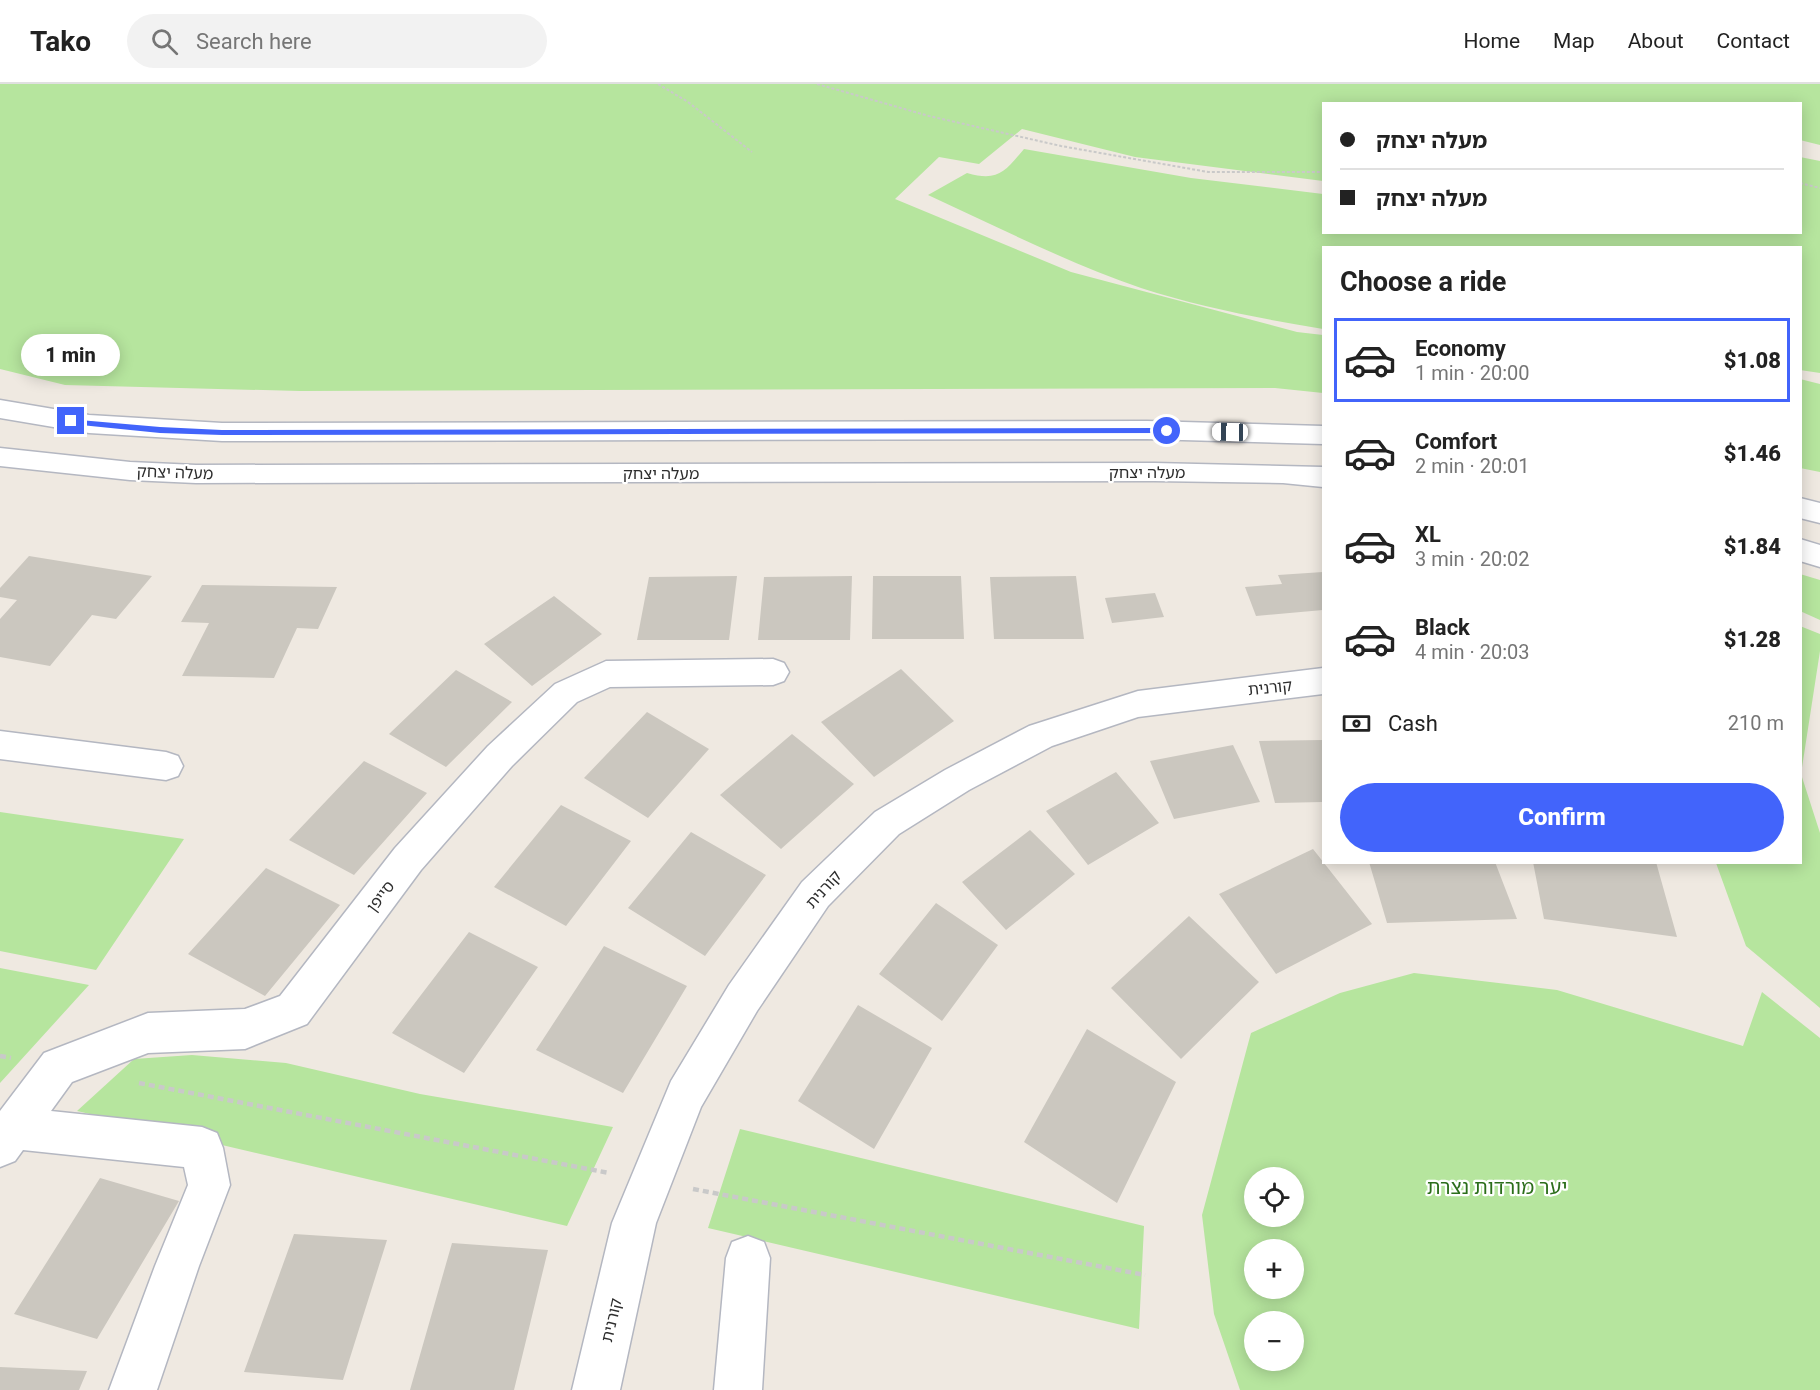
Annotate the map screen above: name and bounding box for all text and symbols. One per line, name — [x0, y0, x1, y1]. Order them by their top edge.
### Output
search box — [127, 14, 547, 68]
text: Tako — [30, 25, 91, 58]
icon: search — [148, 25, 181, 58]
text: Search here — [196, 29, 312, 54]
text: Home — [1464, 29, 1520, 53]
text: Map — [1553, 29, 1595, 53]
text: About — [1628, 29, 1684, 53]
text: Contact — [1717, 29, 1790, 53]
text: מעלה יצחק — [1376, 128, 1487, 153]
text: מעלה יצחק — [1376, 186, 1487, 211]
text: Choose a ride — [1340, 266, 1506, 298]
icon: car — [1343, 333, 1397, 387]
callout: 1 min — [22, 334, 121, 376]
text: Economy — [1415, 336, 1506, 361]
text: 1 min — [45, 343, 96, 367]
text: $1.08 — [1724, 348, 1781, 373]
text: 1 min · 20:00 — [1415, 361, 1530, 385]
route end — [57, 407, 84, 434]
route start — [1153, 417, 1180, 444]
car — [1212, 423, 1248, 441]
icon: car — [1343, 426, 1397, 480]
text: Comfort — [1415, 429, 1497, 454]
text: $1.46 — [1724, 441, 1781, 466]
text: 2 min · 20:01 — [1415, 454, 1530, 478]
street label: מעלה יצחק — [136, 462, 214, 483]
street label: מעלה יצחק — [1109, 463, 1185, 482]
street label: מעלה יצחק — [623, 464, 699, 483]
icon: car — [1343, 519, 1397, 573]
text: XL — [1415, 522, 1441, 547]
text: $1.84 — [1724, 534, 1781, 559]
text: 3 min · 20:02 — [1415, 547, 1530, 571]
icon: car — [1343, 612, 1397, 666]
text: Black — [1415, 615, 1470, 640]
text: $1.28 — [1724, 627, 1781, 652]
text: 4 min · 20:03 — [1415, 640, 1530, 664]
street label: קורנית — [1247, 676, 1293, 699]
icon: cash — [1340, 707, 1373, 740]
text: Cash — [1388, 711, 1438, 736]
text: 210 m — [1728, 711, 1784, 735]
button: Confirm — [1340, 783, 1784, 852]
street label: קורנית — [802, 867, 845, 912]
street label: סייפן — [363, 877, 398, 916]
map controls — [1244, 1167, 1304, 1371]
button: locate — [1244, 1167, 1304, 1227]
park label: יער מורדות נצרת — [1427, 1175, 1567, 1199]
button: + — [1244, 1239, 1304, 1299]
street label: קורנית — [597, 1296, 626, 1344]
button: − — [1244, 1311, 1304, 1371]

